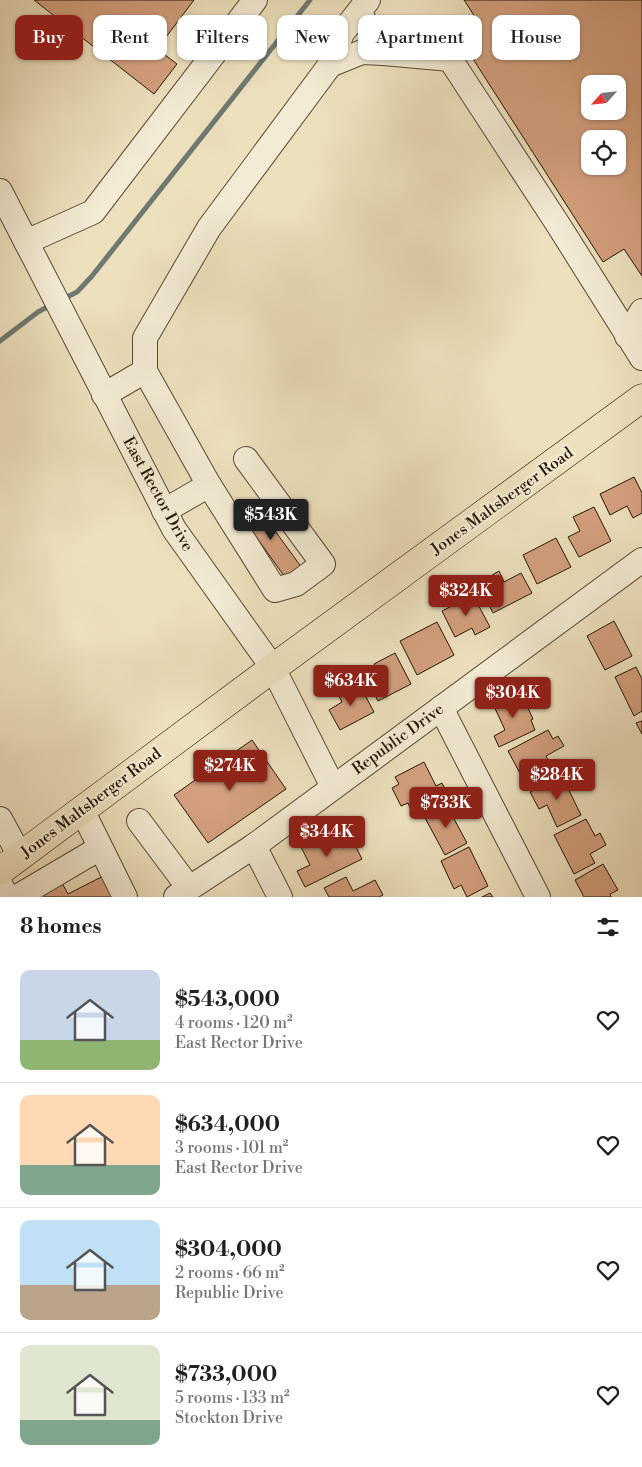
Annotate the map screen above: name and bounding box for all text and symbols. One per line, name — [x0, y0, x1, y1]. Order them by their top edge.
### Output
chip: Buy — [15, 15, 83, 60]
chip: Rent — [93, 15, 167, 60]
chip: Filters — [177, 15, 267, 60]
chip: New — [277, 15, 348, 60]
chip: Apartment — [358, 15, 482, 60]
chip: House — [492, 15, 580, 60]
north arrow — [581, 75, 626, 120]
map controls — [581, 75, 626, 175]
button: locate — [581, 130, 626, 175]
street label: East Rector Drive — [118, 433, 198, 555]
street label: Jones Maltsberger Road — [426, 443, 577, 560]
pin: $543K — [236, 498, 306, 541]
text: $543K — [244, 505, 298, 525]
pin: $324K — [431, 574, 501, 617]
text: $324K — [440, 581, 492, 601]
pin: $634K — [316, 664, 386, 707]
text: $634K — [324, 671, 378, 691]
pin: $304K — [478, 676, 548, 719]
text: $304K — [486, 683, 540, 703]
street label: Republic Drive — [348, 699, 448, 779]
street label: Jones Maltsberger Road — [16, 744, 165, 863]
pin: $274K — [195, 750, 265, 792]
text: $274K — [204, 756, 256, 776]
pin: $284K — [522, 758, 592, 801]
text: $284K — [530, 765, 584, 785]
pin: $733K — [411, 786, 481, 829]
text: $733K — [421, 793, 472, 813]
pin: $344K — [292, 816, 362, 858]
text: $344K — [300, 822, 354, 842]
icon: filters — [594, 913, 622, 941]
text: 8 homes — [20, 914, 102, 940]
text: $543,000 — [175, 987, 280, 1013]
icon: home — [60, 990, 120, 1050]
icon: heart — [594, 1006, 622, 1034]
text: 4 rooms · 120 m² — [175, 1013, 293, 1033]
text: East Rector Drive — [175, 1033, 303, 1053]
text: $634,000 — [175, 1112, 280, 1138]
icon: home — [60, 1115, 120, 1175]
icon: heart — [594, 1131, 622, 1159]
text: 3 rooms · 101 m² — [175, 1138, 288, 1158]
text: East Rector Drive — [175, 1158, 303, 1178]
text: $304,000 — [175, 1237, 282, 1263]
icon: home — [60, 1240, 120, 1300]
icon: heart — [594, 1256, 622, 1284]
text: 2 rooms · 66 m² — [175, 1263, 285, 1283]
text: Republic Drive — [175, 1283, 284, 1303]
text: $733,000 — [175, 1362, 277, 1388]
icon: home — [60, 1365, 120, 1425]
icon: heart — [594, 1381, 622, 1409]
text: 5 rooms · 133 m² — [175, 1388, 290, 1408]
text: Stockton Drive — [175, 1408, 283, 1428]

